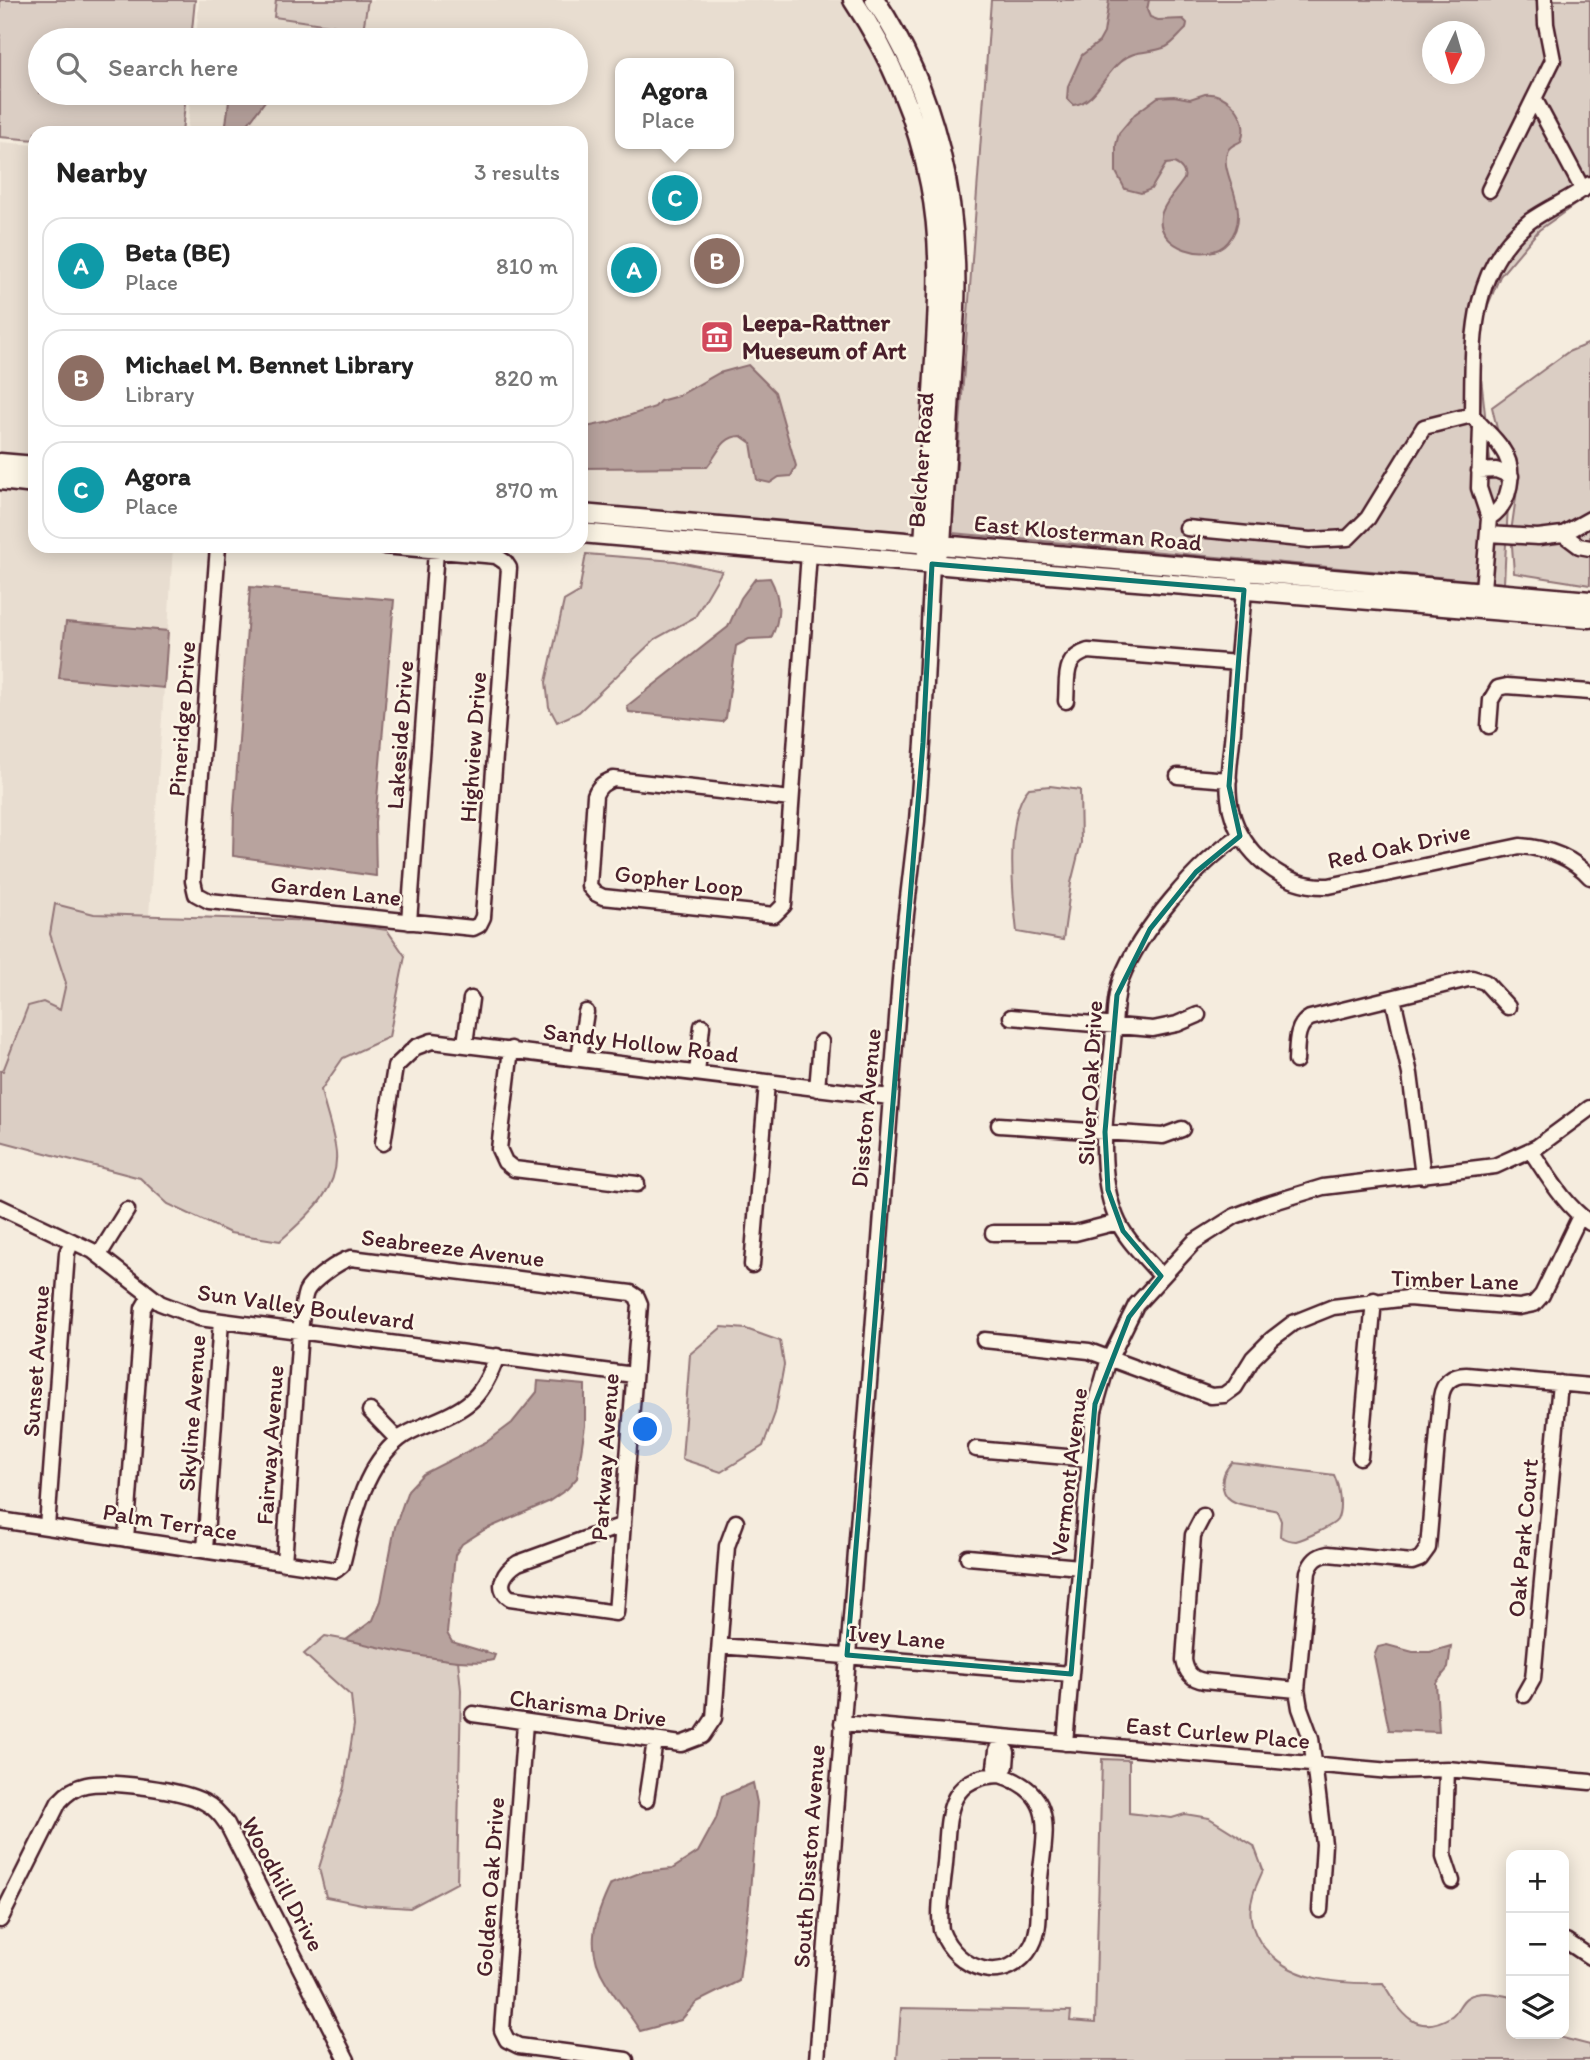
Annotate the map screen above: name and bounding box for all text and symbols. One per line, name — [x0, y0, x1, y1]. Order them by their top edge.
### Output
north arrow — [1422, 21, 1485, 84]
search box — [28, 28, 588, 105]
icon: search — [52, 48, 90, 86]
text: Search here — [108, 51, 238, 83]
popup — [615, 58, 734, 149]
text: Agora — [642, 74, 707, 106]
text: Place — [642, 106, 695, 134]
text: Nearby — [56, 153, 147, 190]
text: 3 results — [474, 158, 560, 186]
pin: C — [652, 172, 698, 224]
pin: B — [694, 235, 740, 287]
text: Beta (BE) — [125, 236, 230, 268]
pin: A — [611, 244, 657, 296]
text: A — [74, 252, 88, 280]
text: 810 m — [496, 252, 558, 280]
text: Place — [125, 268, 178, 296]
place label: Leepa-Rattner Mueseum of Art — [742, 308, 906, 365]
museum icon: Leepa-Rattner Mueseum of Art — [698, 318, 736, 356]
text: Michael M. Bennet Library — [125, 348, 413, 380]
text: B — [74, 364, 88, 392]
text: 820 m — [495, 364, 558, 392]
text: Library — [125, 380, 194, 408]
street label: Belcher Road — [901, 391, 940, 529]
text: Agora — [125, 460, 191, 492]
text: C — [74, 476, 88, 504]
text: 870 m — [495, 476, 558, 504]
text: Place — [125, 492, 178, 520]
street label: East Klosterman Road — [973, 508, 1203, 557]
street label: Pineridge Drive — [162, 640, 201, 798]
street label: Lakeside Drive — [380, 659, 419, 810]
street label: Highview Drive — [453, 670, 492, 824]
street label: Red Oak Drive — [1325, 816, 1473, 875]
street label: Gopher Loop — [613, 858, 745, 903]
street label: Garden Lane — [269, 869, 403, 912]
street label: Silver Oak Drive — [1071, 1000, 1108, 1166]
street label: Sandy Hollow Road — [541, 1016, 741, 1069]
street label: Disston Avenue — [844, 1027, 887, 1189]
street label: Seabreeze Avenue — [360, 1222, 546, 1273]
street label: Timber Lane — [1390, 1263, 1520, 1296]
street label: Sun Valley Boulevard — [196, 1277, 417, 1336]
street label: Sunset Avenue — [16, 1284, 55, 1438]
street label: Skyline Avenue — [172, 1334, 211, 1492]
street label: Fairway Avenue — [249, 1364, 290, 1526]
street label: Parkway Avenue — [584, 1372, 625, 1542]
street label: Vermont Avenue — [1044, 1386, 1093, 1558]
your location — [628, 1412, 662, 1446]
street label: Oak Park Court — [1501, 1457, 1544, 1619]
street label: Palm Terrace — [101, 1497, 239, 1546]
street label: Ivey Lane — [847, 1618, 947, 1655]
street label: Charisma Drive — [508, 1682, 669, 1733]
street label: East Curlew Place — [1125, 1710, 1311, 1755]
street label: South Disston Avenue — [786, 1743, 831, 1969]
street label: Golden Oak Drive — [469, 1796, 510, 1978]
street label: Woodhill Drive — [236, 1811, 331, 1956]
map controls — [1506, 1850, 1569, 2039]
button: + — [1506, 1850, 1569, 1913]
button: − — [1506, 1913, 1569, 1976]
button: layers — [1506, 1976, 1569, 2039]

